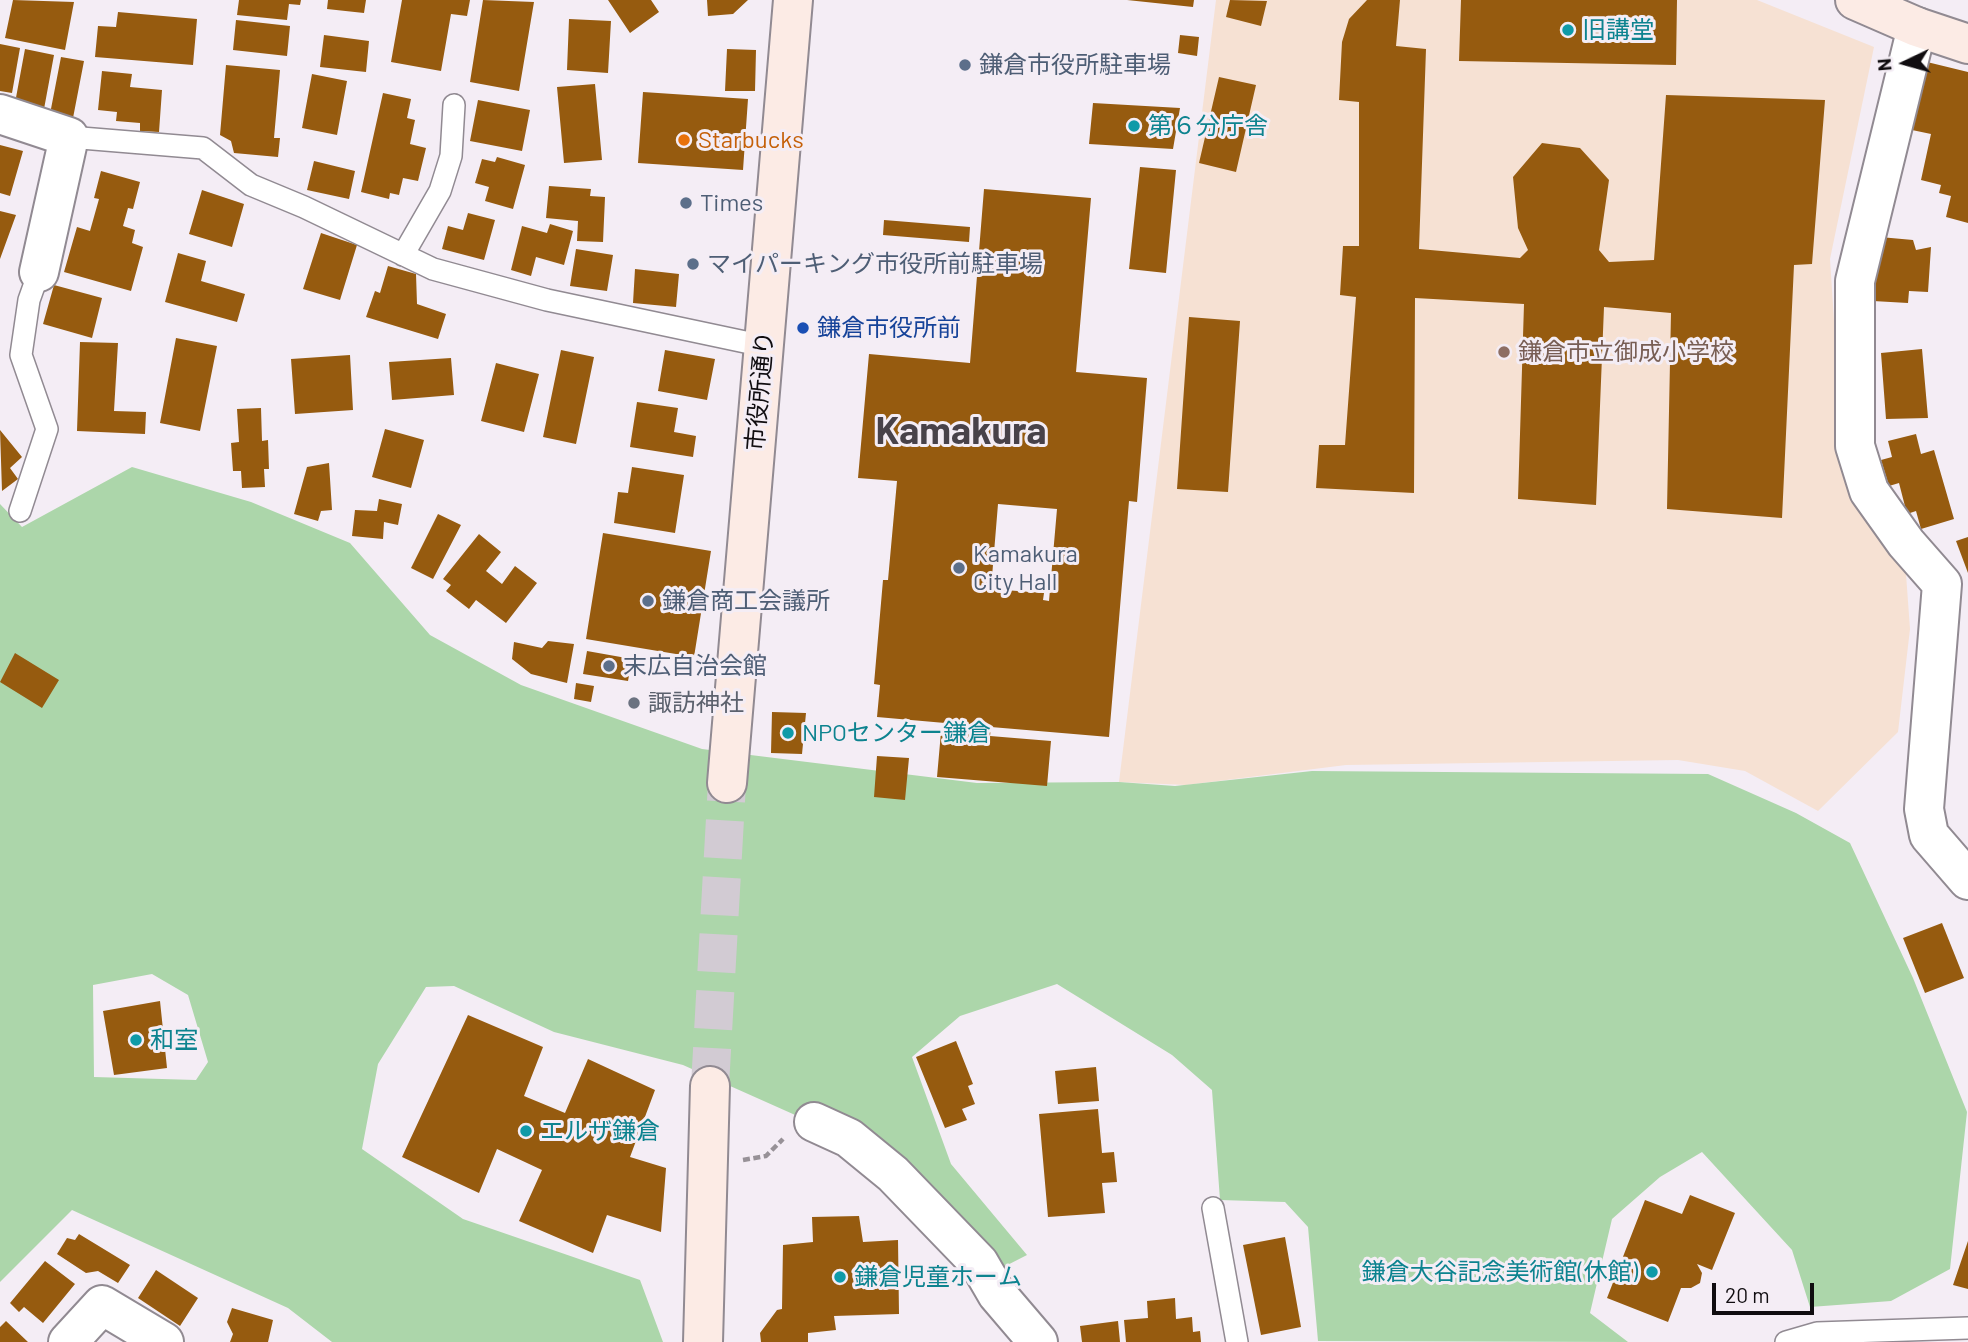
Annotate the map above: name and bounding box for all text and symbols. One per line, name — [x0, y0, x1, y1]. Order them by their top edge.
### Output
place label: 旧講堂 — [1582, 16, 1654, 44]
marker: 旧講堂 — [1560, 22, 1576, 38]
north arrow — [1870, 28, 1940, 98]
place label: 鎌倉市役所駐車場 — [979, 51, 1171, 79]
marker: 鎌倉市役所駐車場 — [957, 57, 973, 73]
text: N — [1872, 58, 1896, 72]
place label: 第６分庁舎 — [1148, 112, 1268, 140]
marker: 第６分庁舎 — [1126, 118, 1142, 134]
place label: Starbucks — [698, 126, 804, 154]
marker: Starbucks — [676, 132, 692, 148]
place label: Times — [700, 189, 763, 217]
marker: Times — [678, 195, 694, 211]
place label: マイパーキング市役所前駐車場 — [707, 250, 1043, 278]
marker: マイパーキング市役所前駐車場 — [685, 256, 701, 272]
place label: 鎌倉市役所前 — [817, 314, 961, 342]
marker: 鎌倉市役所前 — [795, 320, 811, 336]
street label: 市役所通り — [740, 330, 780, 452]
place label: 鎌倉市立御成小学校 — [1518, 338, 1734, 366]
marker: 鎌倉市立御成小学校 — [1496, 344, 1512, 360]
district label: Kamakura — [876, 408, 1046, 454]
place label: Kamakura City Hall — [973, 540, 1078, 596]
marker: Kamakura City Hall — [951, 560, 967, 576]
place label: 鎌倉商工会議所 — [662, 587, 830, 615]
marker: 鎌倉商工会議所 — [640, 593, 656, 609]
place label: 末広自治会館 — [623, 652, 767, 680]
marker: 末広自治会館 — [601, 658, 617, 674]
place label: 諏訪神社 — [648, 689, 744, 717]
marker: 諏訪神社 — [626, 695, 642, 711]
place label: NPOセンター鎌倉 — [802, 719, 991, 747]
marker: NPOセンター鎌倉 — [780, 725, 796, 741]
place label: 和室 — [150, 1026, 198, 1054]
marker: 和室 — [128, 1032, 144, 1048]
place label: エルザ鎌倉 — [540, 1117, 660, 1145]
marker: エルザ鎌倉 — [518, 1123, 534, 1139]
place label: 鎌倉大谷記念美術館(休館) — [1361, 1258, 1638, 1286]
place label: 鎌倉児童ホーム — [854, 1263, 1022, 1291]
marker: 鎌倉大谷記念美術館(休館) — [1644, 1264, 1660, 1280]
scale bar — [1716, 1268, 1818, 1312]
marker: 鎌倉児童ホーム — [832, 1269, 848, 1285]
text: 20 m — [1725, 1282, 1770, 1307]

